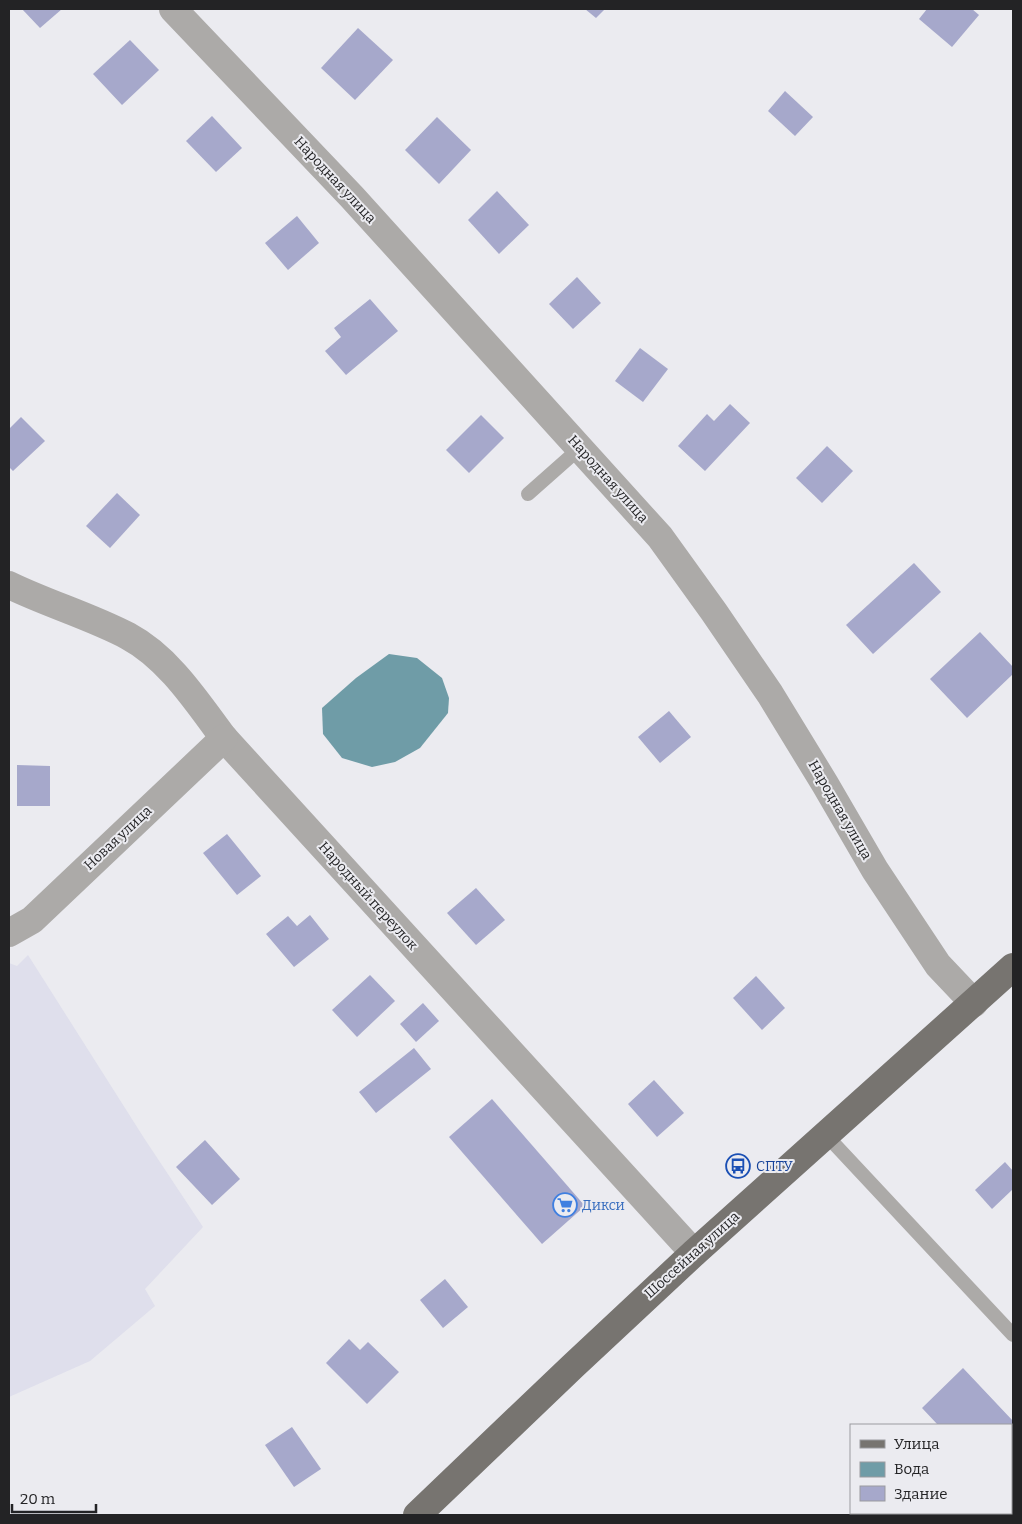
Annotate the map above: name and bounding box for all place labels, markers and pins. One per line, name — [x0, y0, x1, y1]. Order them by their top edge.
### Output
bus stop icon: СПТУ — [725, 1153, 751, 1179]
place label: СПТУ — [756, 1158, 794, 1175]
supermarket icon: Дикси — [552, 1192, 578, 1218]
place label: Дикси — [582, 1197, 625, 1214]

